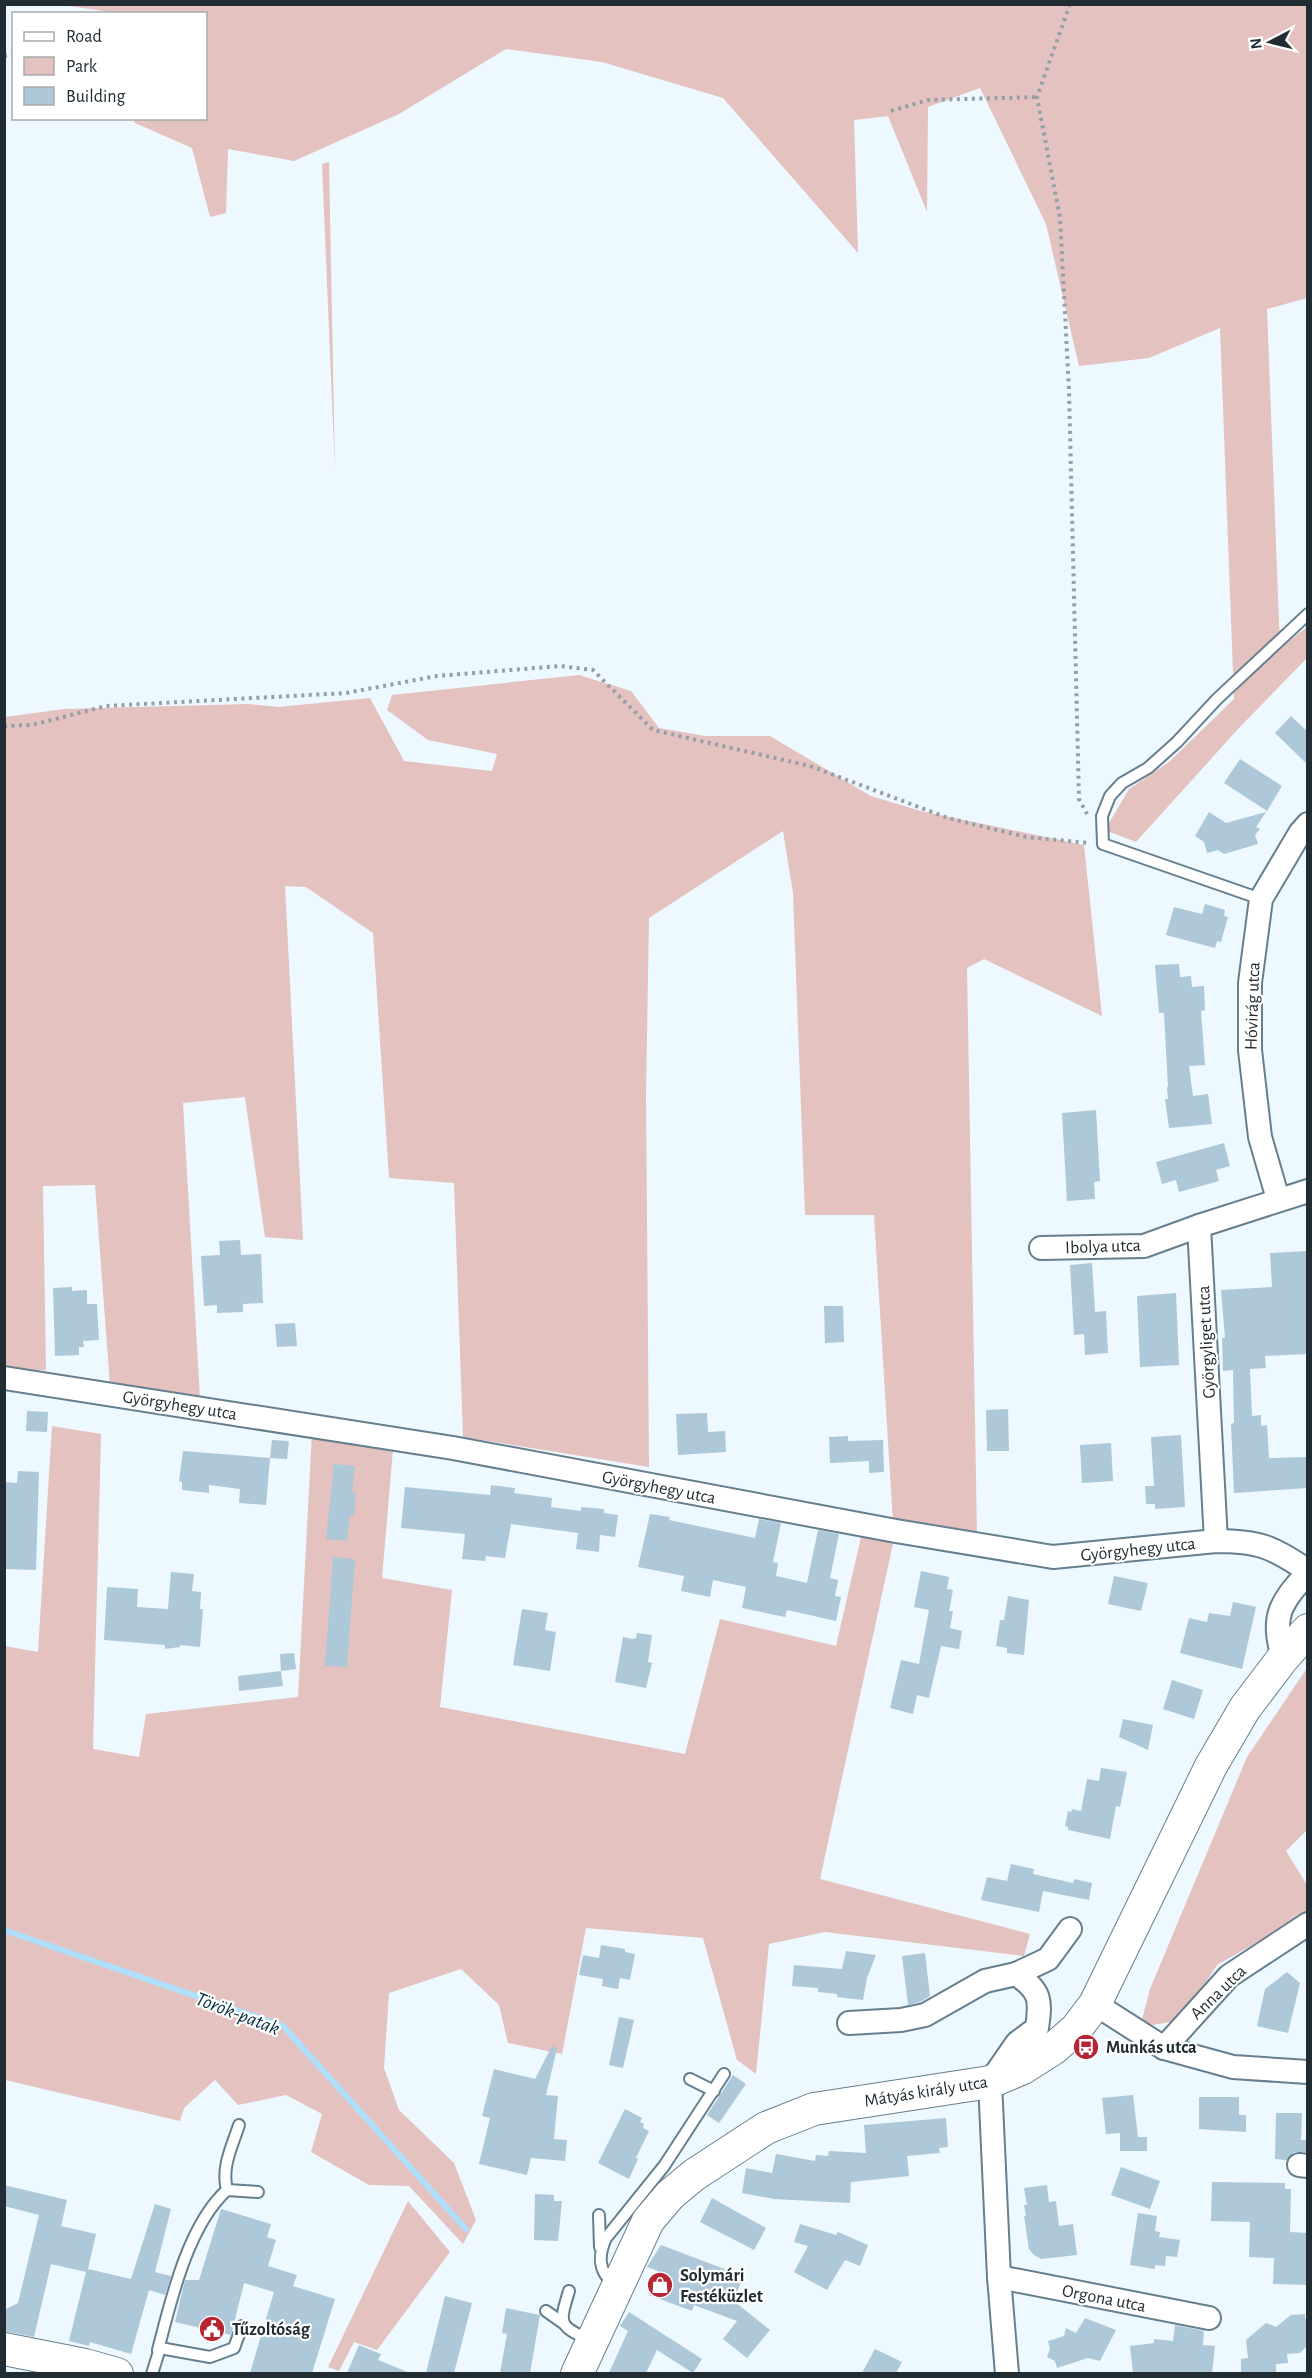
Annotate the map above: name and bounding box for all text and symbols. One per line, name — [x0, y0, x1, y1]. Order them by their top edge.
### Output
legend — [12, 12, 207, 120]
north arrow — [1240, 12, 1300, 72]
text: Road — [66, 28, 102, 46]
text: N — [1247, 37, 1265, 50]
text: Park — [66, 58, 98, 76]
text: Building — [66, 88, 126, 106]
street label: Hóvirág utca — [1242, 962, 1264, 1050]
street label: Ibolya utca — [1065, 1237, 1141, 1257]
street label: Györgyliget utca — [1195, 1285, 1219, 1399]
street label: Györgyhegy utca — [121, 1388, 238, 1424]
street label: Györgyhegy utca — [600, 1468, 717, 1508]
street label: Györgyhegy utca — [1080, 1535, 1196, 1565]
street label: Anna utca — [1187, 1962, 1250, 2023]
water label: Török-patak — [193, 1989, 282, 2039]
bus stop icon: Munkás utca — [1071, 2032, 1101, 2062]
place label: Munkás utca — [1106, 2039, 1197, 2057]
street label: Mátyás király utca — [863, 2073, 989, 2111]
place label: Solymári Festéküzlet — [680, 2267, 763, 2306]
shop icon: Solymári Festéküzlet — [645, 2270, 675, 2300]
street label: Orgona utca — [1060, 2282, 1147, 2316]
public building icon: Tűzoltóság — [197, 2314, 227, 2344]
place label: Tűzoltóság — [232, 2321, 311, 2339]

